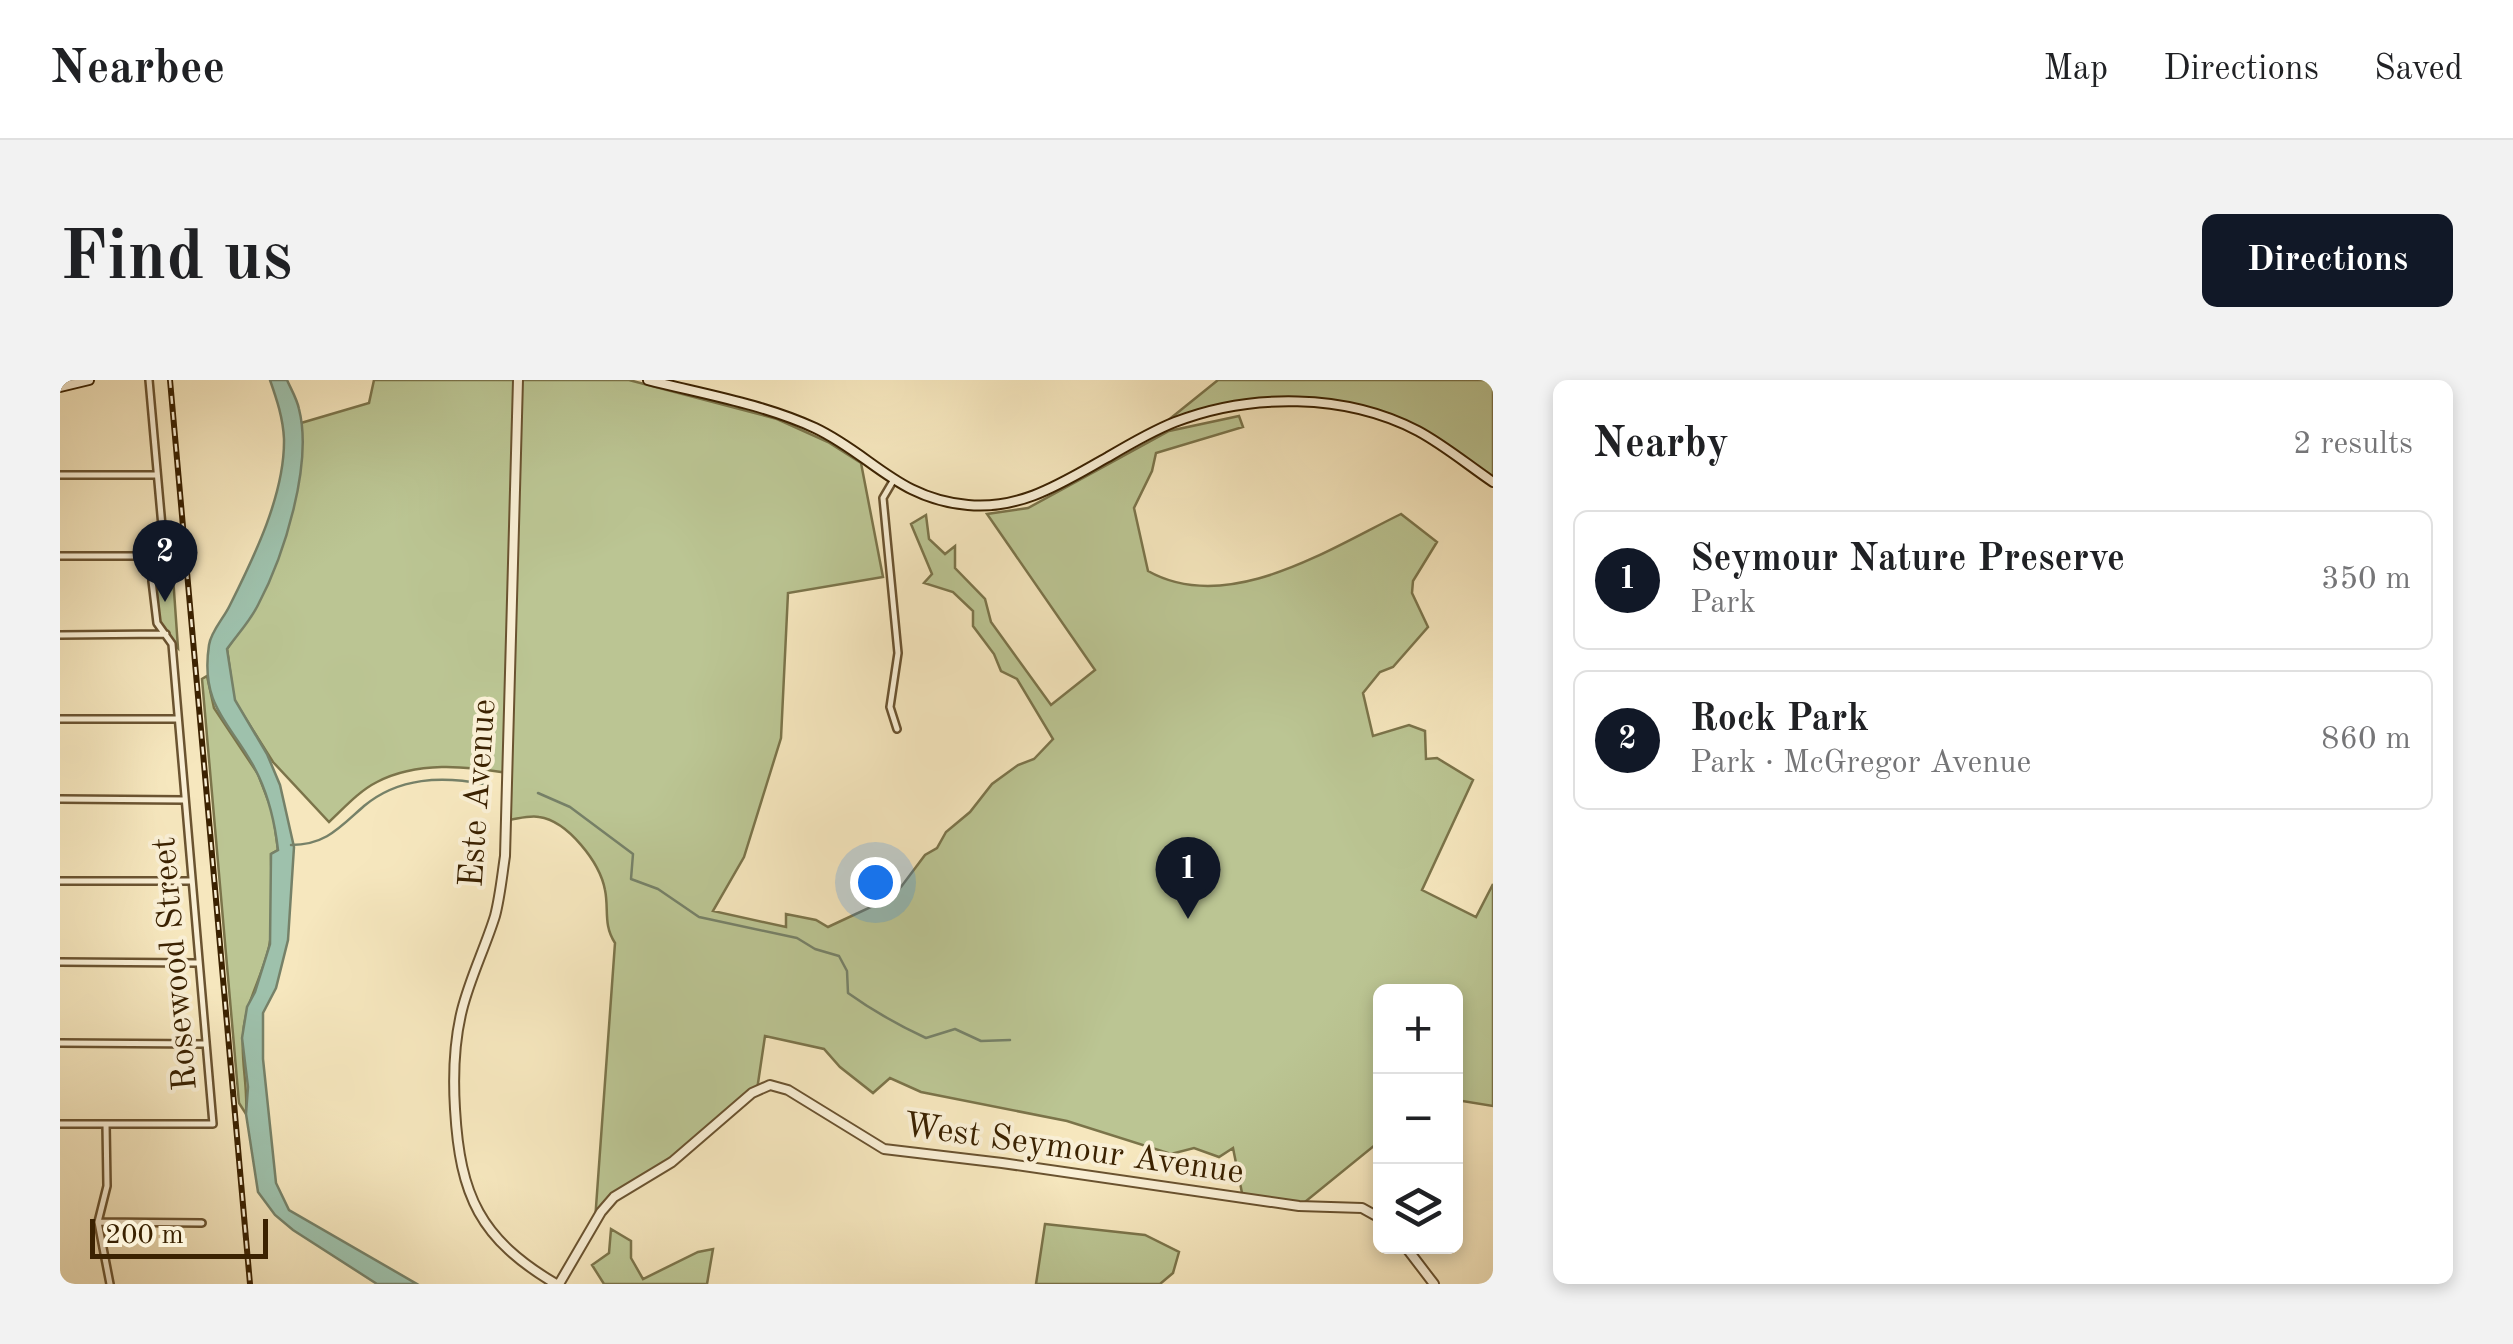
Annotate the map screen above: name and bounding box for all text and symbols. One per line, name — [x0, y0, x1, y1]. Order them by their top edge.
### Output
text: Nearbee — [50, 45, 225, 93]
text: Map — [2043, 52, 2108, 87]
text: Directions — [2163, 52, 2319, 87]
text: Saved — [2374, 52, 2463, 87]
button: Directions — [2202, 214, 2453, 307]
text: Find us — [60, 225, 292, 295]
text: Nearby — [1593, 424, 1729, 466]
text: 2 results — [2293, 429, 2413, 461]
pin: 2 — [132, 520, 198, 602]
text: Seymour Nature Preserve — [1690, 541, 2125, 579]
text: 1 — [1618, 564, 1637, 596]
text: 350 m — [2321, 564, 2411, 596]
text: Park — [1690, 588, 1756, 620]
street label: Este Avenue — [454, 698, 503, 888]
text: Rock Park — [1690, 701, 1869, 739]
text: 2 — [1618, 724, 1637, 756]
text: 860 m — [2321, 724, 2411, 756]
text: Park · McGregor Avenue — [1690, 748, 2031, 780]
street label: Rosewood Street — [147, 835, 204, 1092]
pin: 1 — [1156, 836, 1220, 919]
your location — [850, 857, 901, 908]
map controls — [1373, 984, 1463, 1254]
button: + — [1373, 984, 1463, 1074]
button: − — [1373, 1074, 1463, 1164]
street label: West Seymour Avenue — [901, 1108, 1246, 1191]
button: layers — [1373, 1164, 1463, 1254]
scale bar — [90, 1214, 268, 1258]
text: 200 m — [105, 1222, 184, 1250]

